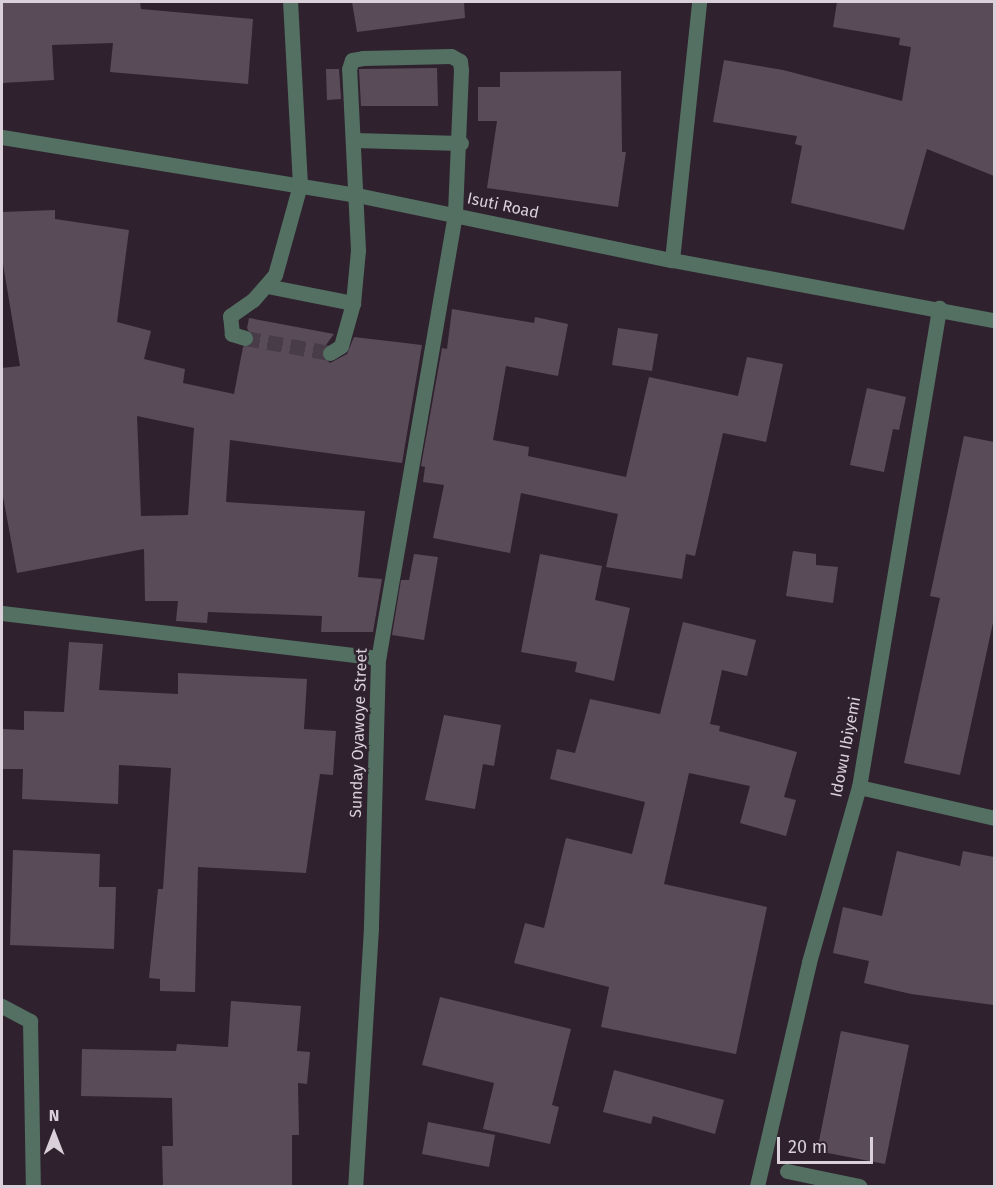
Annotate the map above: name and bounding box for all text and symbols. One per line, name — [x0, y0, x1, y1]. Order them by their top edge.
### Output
street label: Isuti Road — [465, 189, 541, 223]
street label: Sunday Oyawoye Street — [346, 648, 372, 818]
street label: Idowu Ibiyemi — [827, 695, 865, 799]
north arrow — [24, 1104, 84, 1164]
text: N — [49, 1106, 59, 1125]
scale bar — [780, 1125, 876, 1163]
text: 20 m — [788, 1136, 827, 1158]

